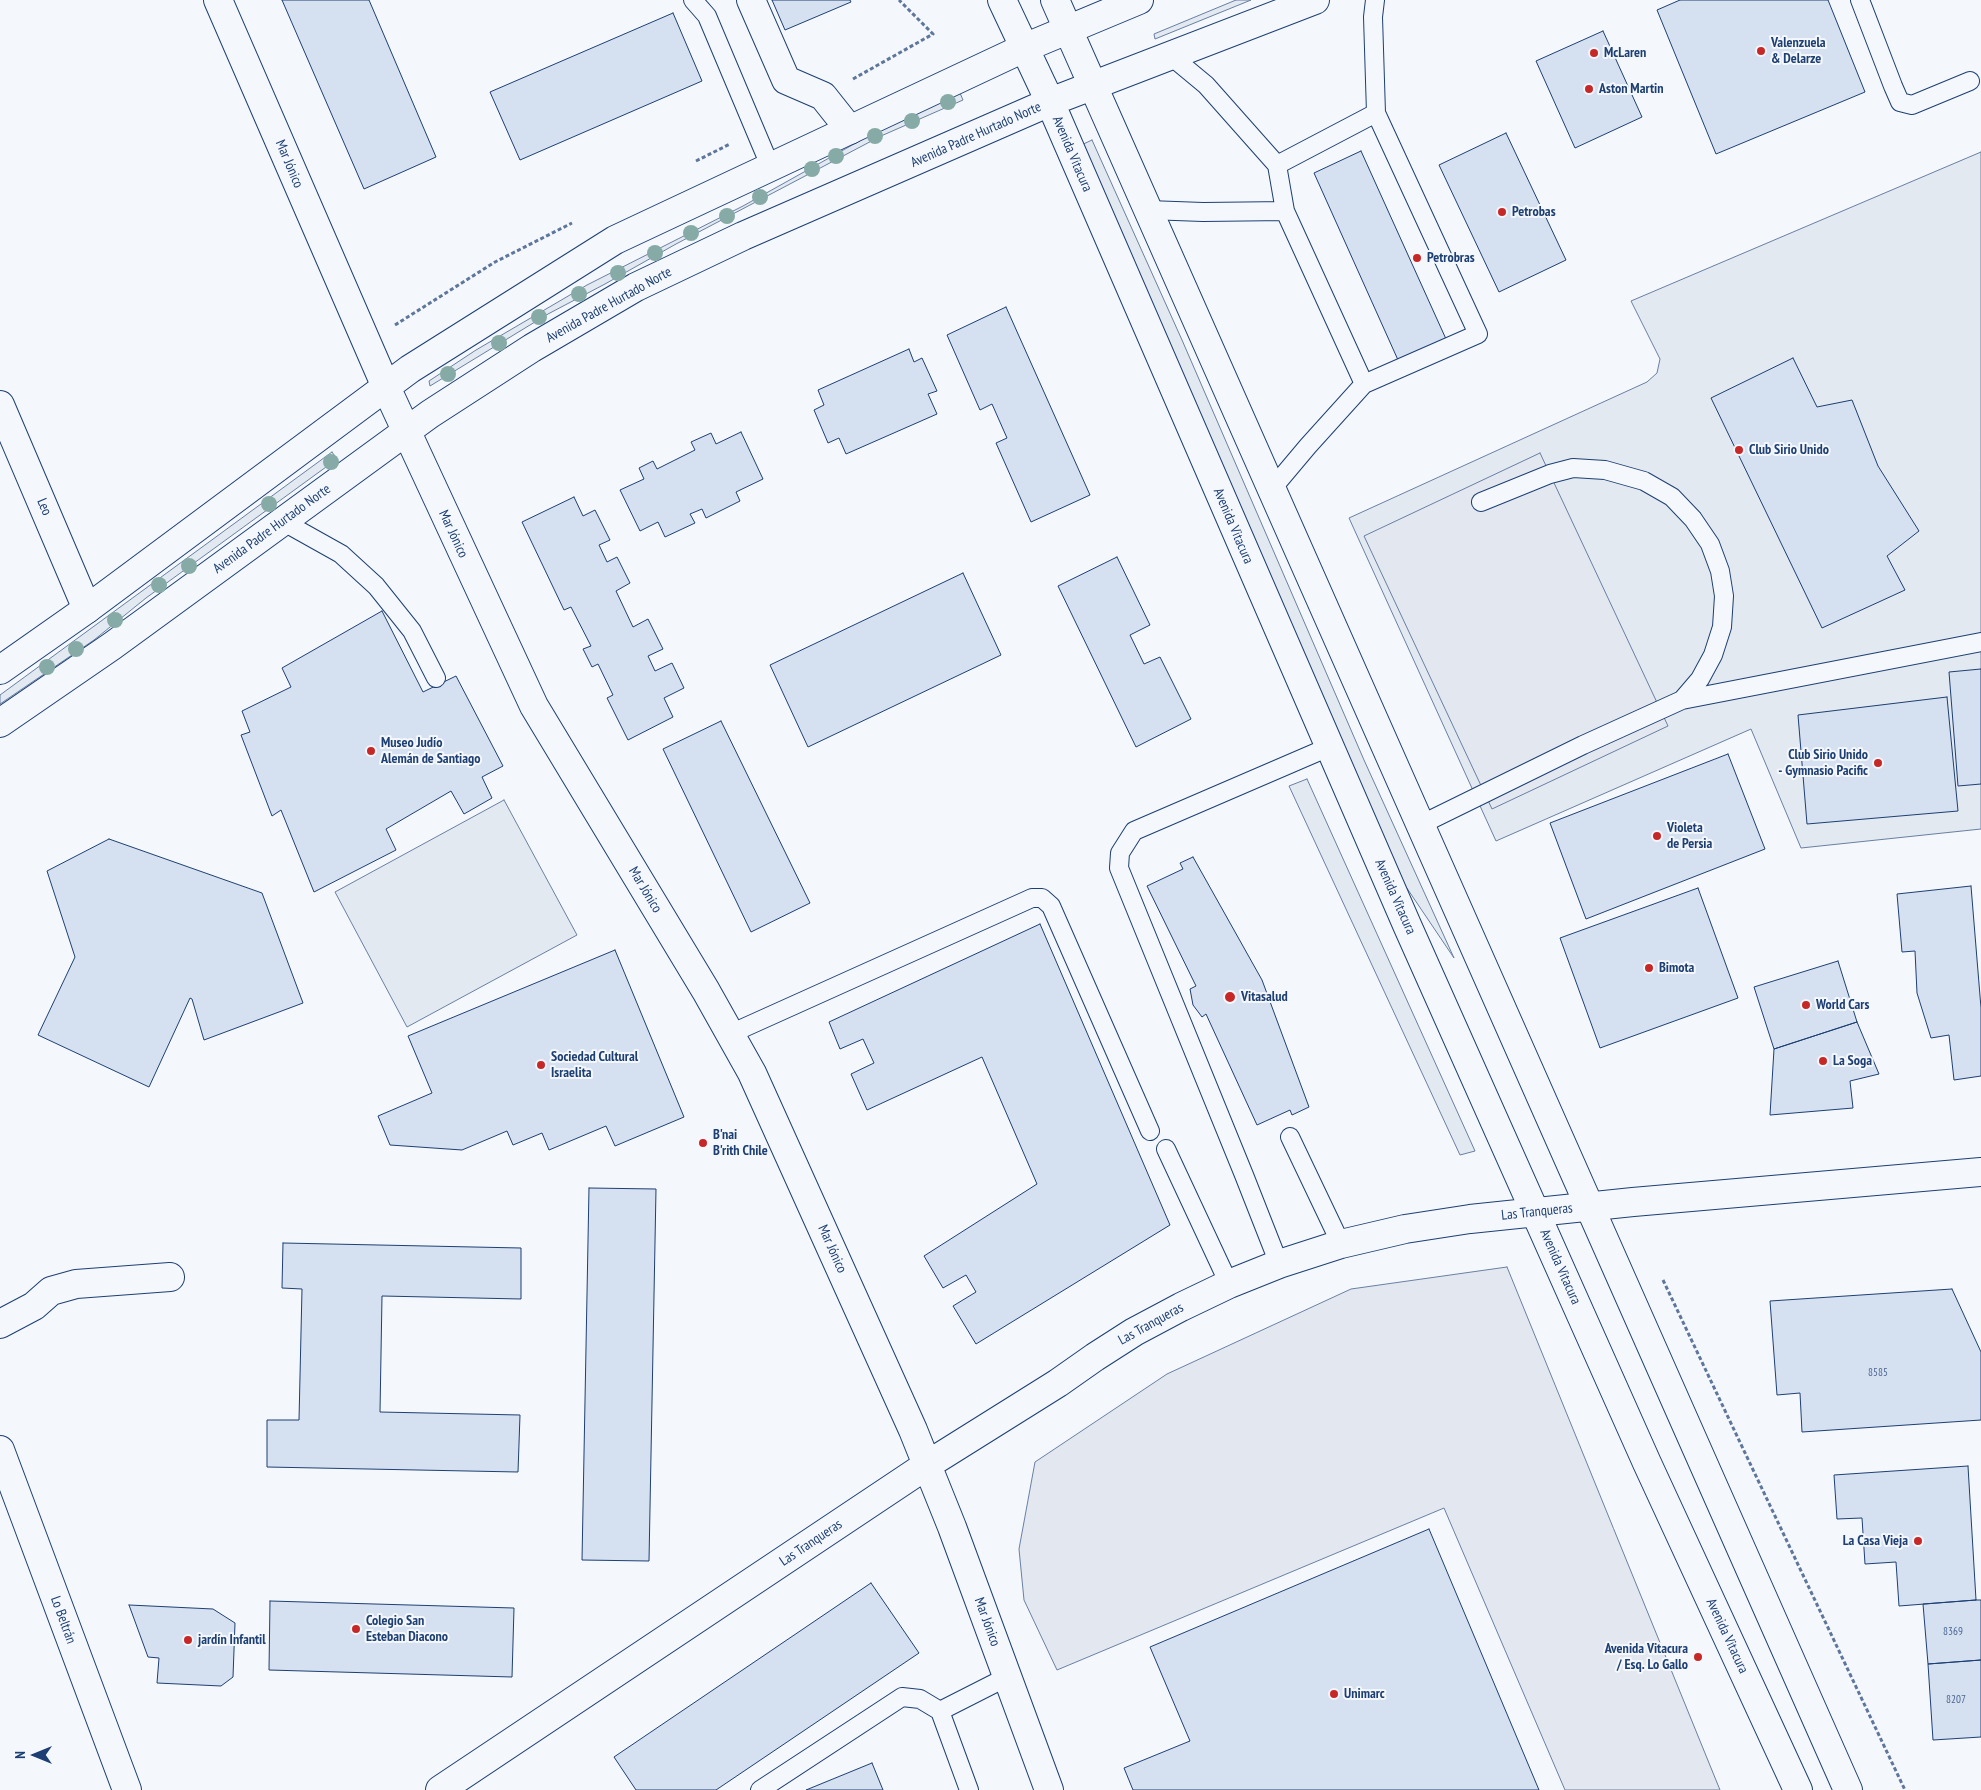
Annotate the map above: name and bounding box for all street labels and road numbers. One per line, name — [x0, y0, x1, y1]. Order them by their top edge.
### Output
street label: Avenida Padre Hurtado Norte — [908, 99, 1044, 171]
street label: Avenida Vitacura — [1049, 114, 1095, 194]
street label: Mar Jónico — [271, 137, 307, 191]
street label: Avenida Padre Hurtado Norte — [543, 263, 675, 347]
street label: Avenida Padre Hurtado Norte — [210, 481, 334, 577]
street label: Avenida Vitacura — [1210, 486, 1256, 566]
street label: Leo — [33, 496, 55, 518]
street label: Mar Jónico — [435, 507, 471, 561]
street label: Avenida Vitacura — [1371, 857, 1419, 937]
street label: Mar Jónico — [625, 864, 665, 916]
street label: Las Tranqueras — [1500, 1200, 1574, 1224]
street label: Mar Jónico — [814, 1222, 850, 1276]
street label: Avenida Vitacura — [1536, 1227, 1584, 1307]
street label: Las Tranqueras — [1116, 1299, 1186, 1349]
street label: Las Tranqueras — [777, 1516, 845, 1570]
street label: Lo Beltrán — [47, 1594, 79, 1646]
street label: Mar Jónico — [970, 1595, 1004, 1649]
street label: Avenida Vitacura — [1702, 1596, 1752, 1676]

